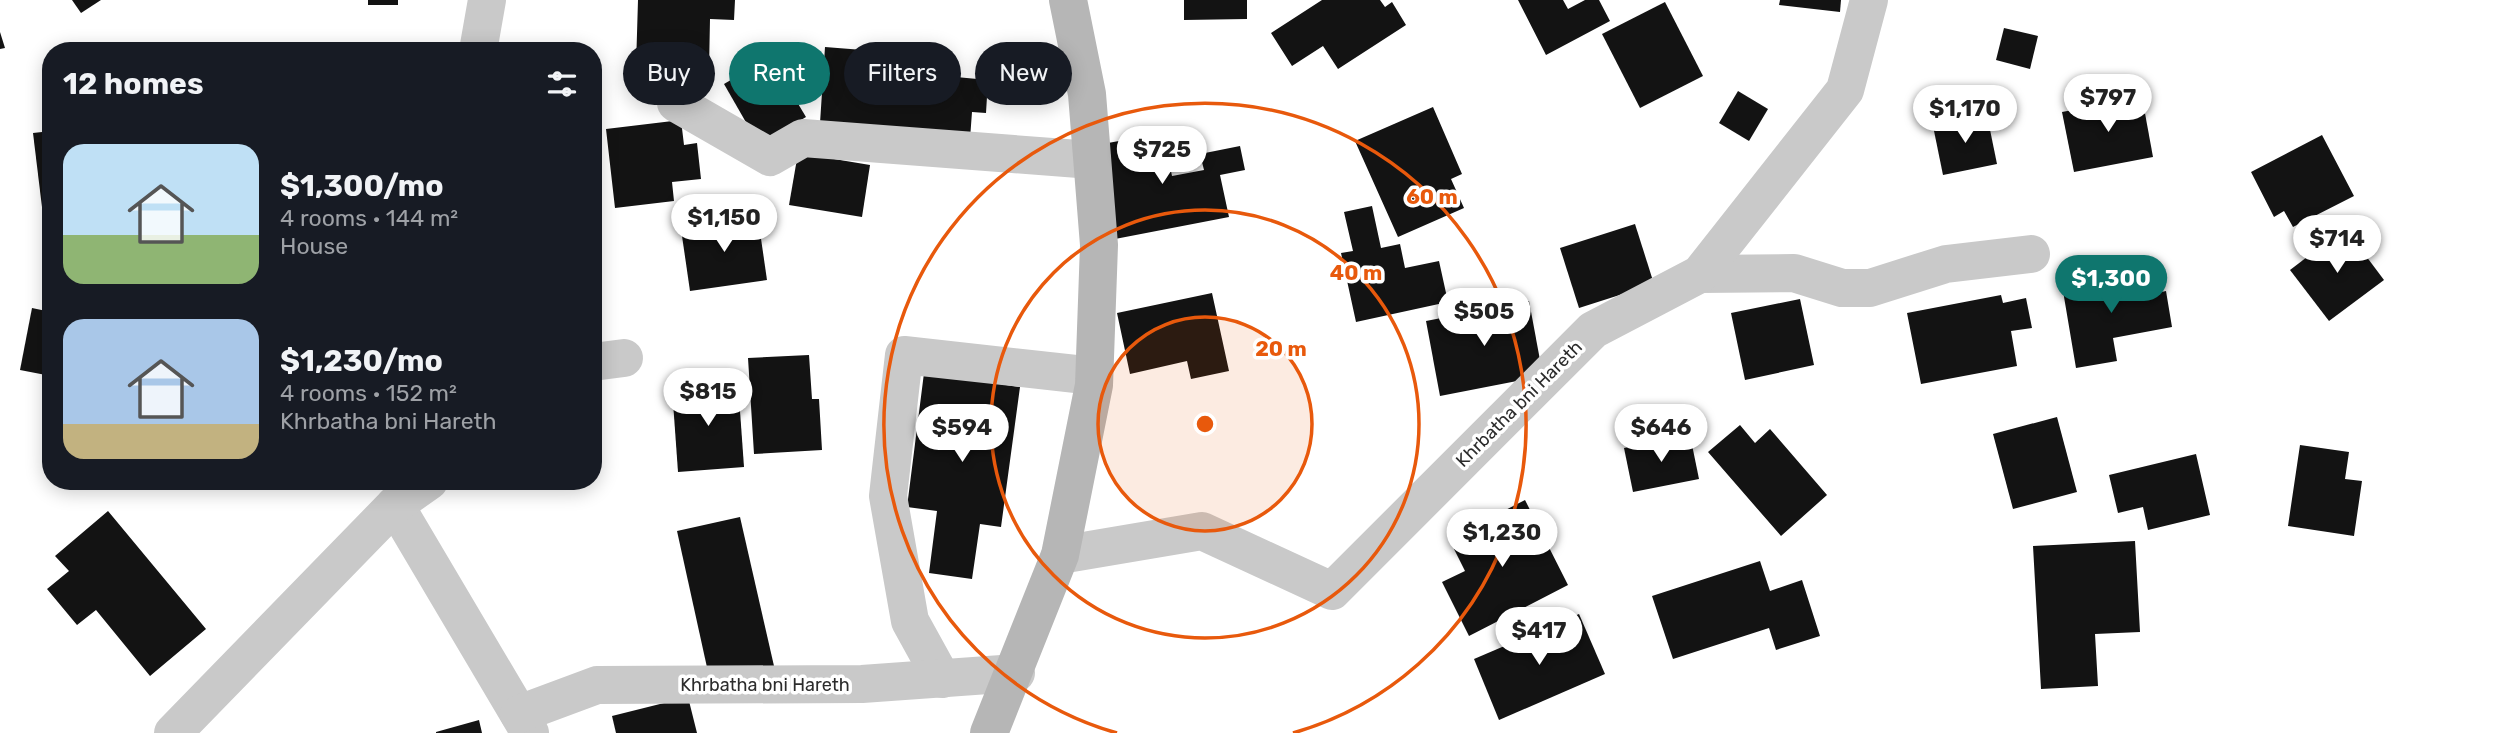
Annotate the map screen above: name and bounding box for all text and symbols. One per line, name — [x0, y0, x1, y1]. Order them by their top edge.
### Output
chip: Buy — [623, 42, 715, 105]
chip: Rent — [729, 42, 830, 105]
chip: Filters — [844, 42, 961, 105]
chip: New — [975, 42, 1072, 105]
icon: filters — [543, 65, 581, 103]
text: 12 homes — [63, 66, 204, 102]
pin: $797 — [2067, 74, 2149, 134]
text: $797 — [2080, 83, 2136, 111]
pin: $1,170 — [1908, 86, 2022, 145]
text: $1,170 — [1929, 94, 2001, 122]
pin: $725 — [1121, 127, 1203, 186]
text: $725 — [1133, 135, 1191, 163]
text: $1,300/mo — [280, 168, 444, 204]
icon: home — [119, 172, 203, 256]
text: 60 m — [1406, 184, 1458, 209]
pin: $1,150 — [667, 194, 781, 254]
text: $1,150 — [687, 203, 761, 231]
text: 4 rooms · 144 m² — [280, 204, 458, 232]
pin: $714 — [2296, 216, 2378, 275]
text: $714 — [2309, 224, 2365, 252]
text: House — [280, 232, 348, 260]
pin: $1,300 — [2054, 256, 2168, 315]
text: 40 m — [1330, 260, 1382, 285]
text: $1,300 — [2071, 264, 2151, 292]
pin: $505 — [1443, 288, 1525, 348]
text: $505 — [1454, 297, 1514, 325]
text: 20 m — [1255, 336, 1307, 361]
street label: Khrbatha bni Hareth — [1451, 336, 1587, 472]
text: $1,230/mo — [280, 343, 443, 379]
icon: home — [119, 347, 203, 431]
pin: $815 — [667, 368, 749, 428]
text: $815 — [679, 377, 737, 405]
text: 4 rooms · 152 m² — [280, 379, 457, 407]
pin: $594 — [921, 405, 1003, 464]
pin: $646 — [1620, 405, 1702, 464]
text: Khrbatha bni Hareth — [280, 407, 496, 435]
centre of rings — [1193, 412, 1217, 436]
text: $594 — [932, 413, 992, 441]
text: $646 — [1630, 413, 1692, 441]
pin: $1,230 — [1445, 510, 1559, 569]
text: $1,230 — [1463, 518, 1541, 546]
pin: $417 — [1498, 608, 1580, 667]
text: $417 — [1511, 616, 1567, 644]
street label: Khrbatha bni Hareth — [680, 674, 850, 696]

